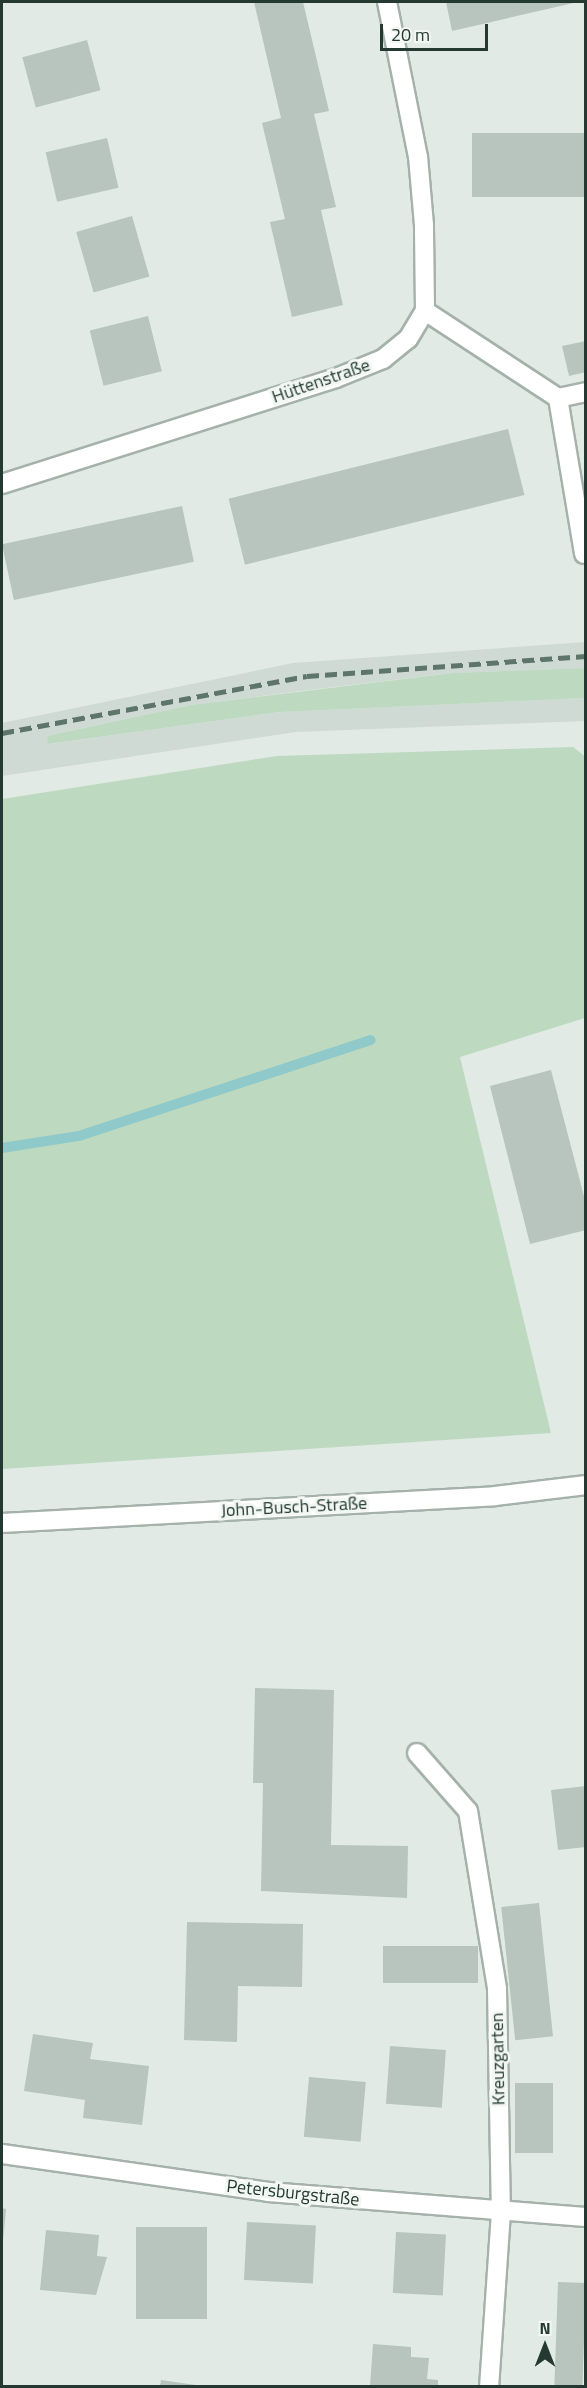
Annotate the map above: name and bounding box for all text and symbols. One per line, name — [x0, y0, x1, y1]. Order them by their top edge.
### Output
scale bar — [383, 12, 491, 50]
text: 20 m — [391, 21, 430, 48]
street label: Hüttenstraße — [269, 354, 373, 408]
street label: John-Busch-Straße — [220, 1492, 368, 1522]
street label: Kreuzgarten — [486, 2012, 510, 2106]
street label: Petersburgstraße — [226, 2175, 360, 2211]
north arrow — [515, 2316, 575, 2376]
text: N — [539, 2316, 551, 2340]

